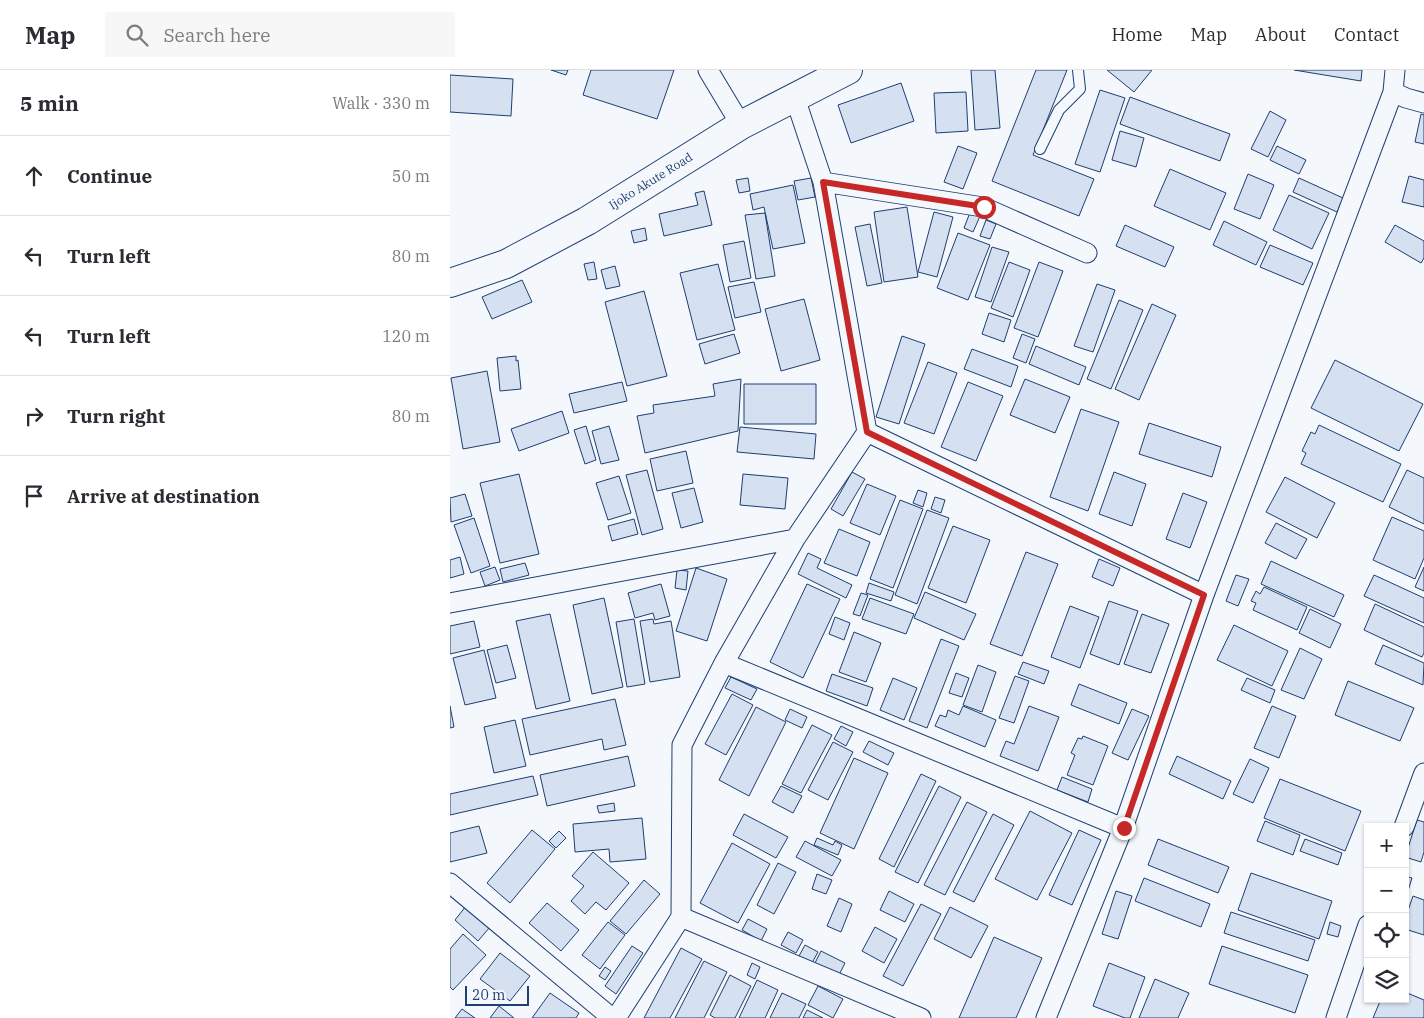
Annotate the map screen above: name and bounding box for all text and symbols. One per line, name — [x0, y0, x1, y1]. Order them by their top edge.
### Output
search box — [105, 12, 455, 57]
text: Map — [25, 19, 75, 51]
icon: search — [123, 21, 151, 49]
text: Search here — [163, 23, 270, 47]
text: Home — [1111, 23, 1163, 46]
text: Map — [1191, 23, 1227, 46]
text: About — [1255, 23, 1306, 46]
text: Contact — [1334, 23, 1399, 46]
text: 5 min — [20, 89, 79, 117]
text: Walk · 330 m — [332, 93, 430, 113]
street label: Ijoko Akute Road — [606, 149, 695, 212]
icon: ahead — [20, 162, 48, 190]
text: Continue — [67, 164, 152, 188]
text: 50 m — [392, 166, 430, 186]
route start — [973, 196, 996, 219]
icon: left — [20, 242, 48, 270]
text: Turn left — [67, 244, 150, 268]
text: 80 m — [392, 246, 430, 266]
icon: left — [20, 322, 48, 350]
text: Turn left — [67, 324, 150, 348]
text: 120 m — [382, 326, 430, 346]
icon: right — [20, 402, 48, 430]
text: Turn right — [67, 404, 165, 428]
text: 80 m — [392, 406, 430, 426]
icon: arrive — [20, 482, 48, 510]
text: Arrive at destination — [67, 484, 260, 508]
route end — [1113, 817, 1136, 840]
map controls — [1364, 823, 1409, 1003]
button: + — [1364, 823, 1409, 868]
button: − — [1364, 868, 1409, 913]
button: locate — [1364, 913, 1409, 958]
button: layers — [1364, 958, 1409, 1003]
scale bar — [465, 983, 529, 1006]
text: 20 m — [472, 986, 505, 1004]

